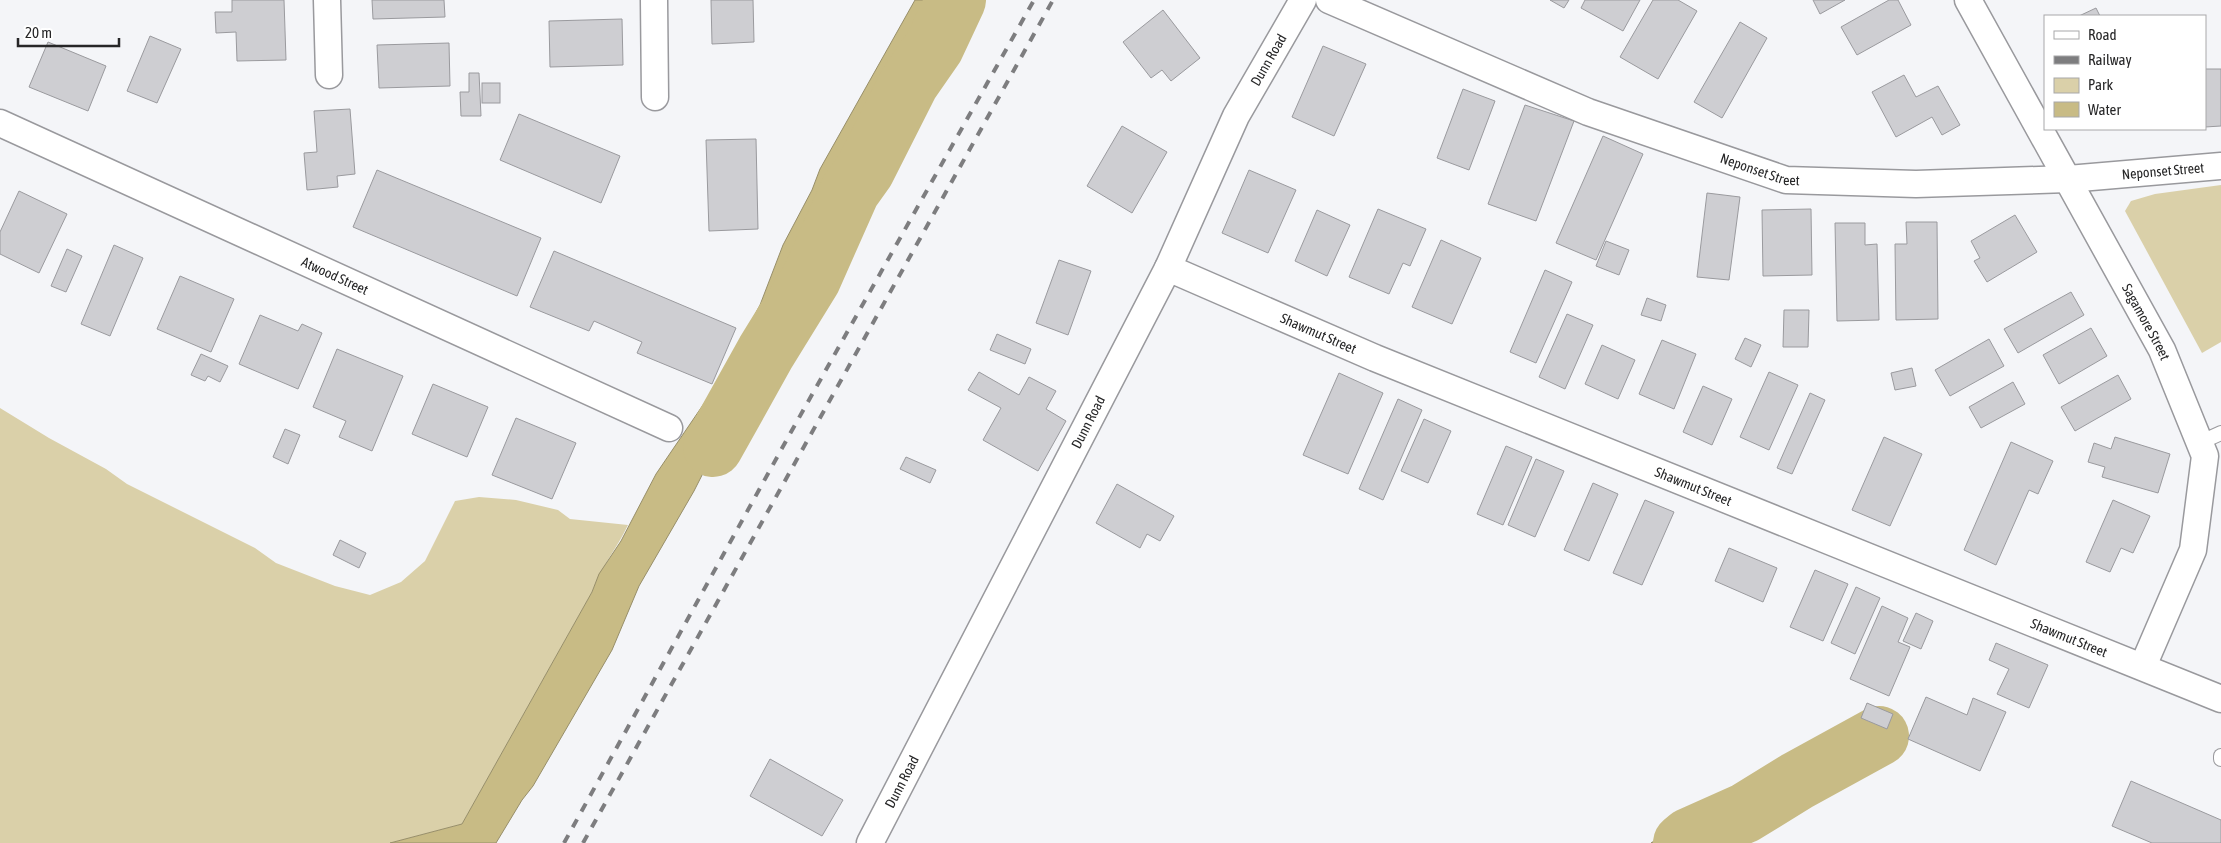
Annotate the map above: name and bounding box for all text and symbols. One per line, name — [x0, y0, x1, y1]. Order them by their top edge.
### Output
scale bar — [18, 15, 119, 47]
legend — [2044, 15, 2206, 130]
text: 20 m — [25, 24, 52, 41]
text: Road — [2088, 26, 2117, 43]
street label: Dunn Road — [1247, 31, 1290, 88]
text: Railway — [2088, 51, 2132, 68]
text: Park — [2088, 76, 2113, 93]
text: Water — [2088, 101, 2121, 118]
street label: Neponset Street — [1718, 150, 1800, 188]
street label: Neponset Street — [2121, 159, 2205, 182]
street label: Atwood Street — [299, 254, 371, 298]
street label: Sagamore Street — [2119, 281, 2173, 362]
street label: Shawmut Street — [1278, 310, 1359, 357]
street label: Dunn Road — [1068, 393, 1108, 451]
street label: Shawmut Street — [1653, 464, 1734, 509]
street label: Shawmut Street — [2028, 615, 2110, 660]
street label: Dunn Road — [882, 753, 922, 811]

